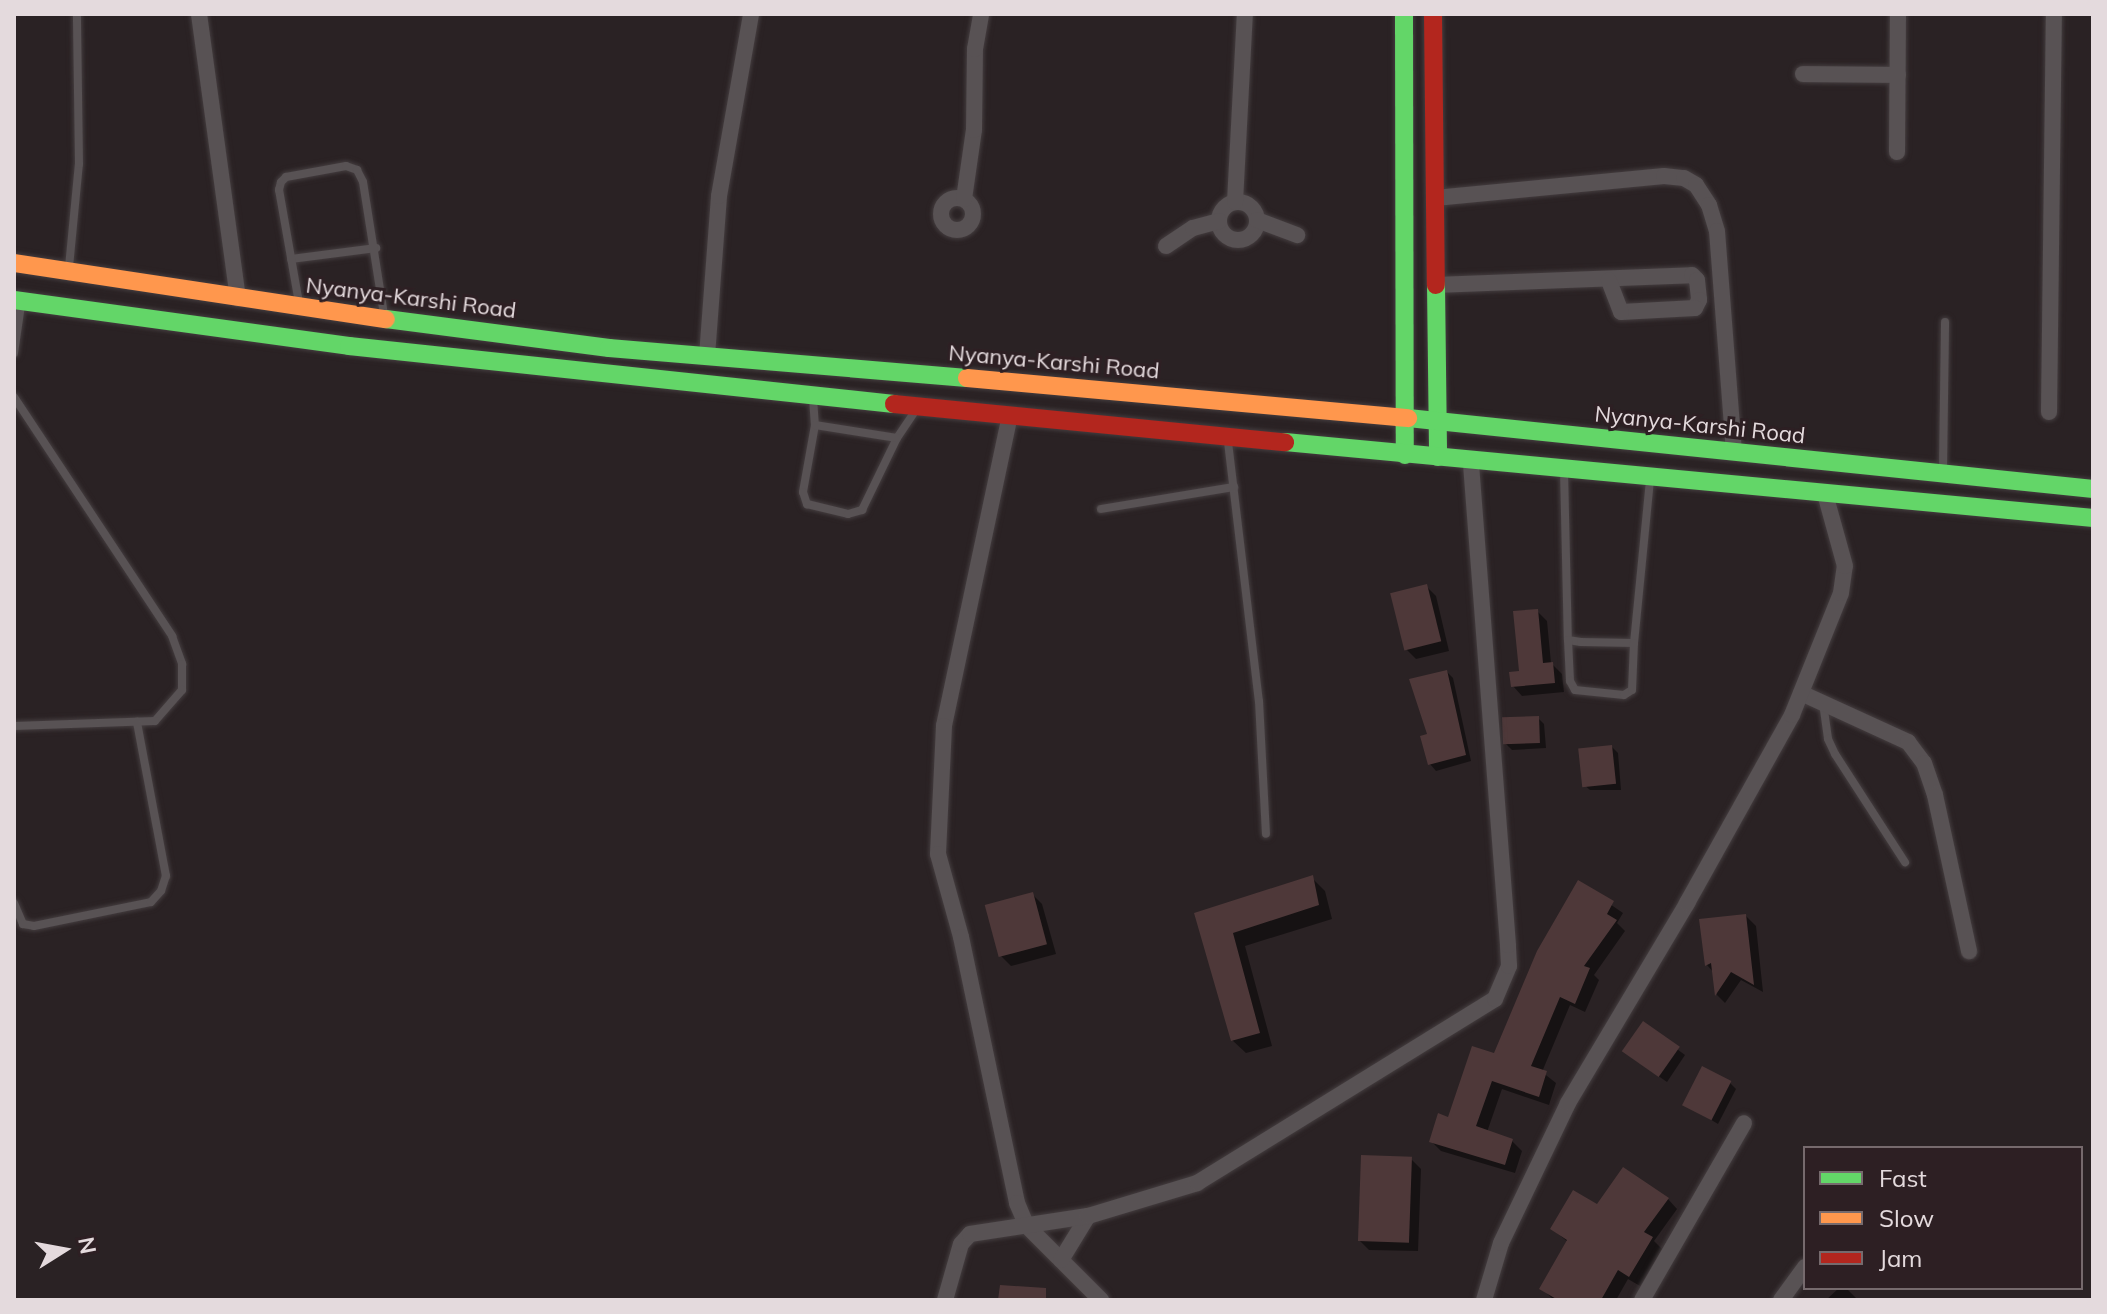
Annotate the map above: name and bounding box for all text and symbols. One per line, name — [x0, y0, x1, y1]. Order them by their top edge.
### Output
street label: Nyanya-Karshi Road — [304, 272, 518, 324]
street label: Nyanya-Karshi Road — [947, 340, 1161, 384]
street label: Nyanya-Karshi Road — [1593, 401, 1807, 449]
legend — [1803, 1146, 2083, 1290]
text: Fast — [1879, 1163, 1927, 1193]
text: Slow — [1879, 1203, 1934, 1233]
north arrow — [24, 1210, 104, 1290]
text: N — [72, 1235, 103, 1256]
text: Jam — [1879, 1243, 1922, 1273]

